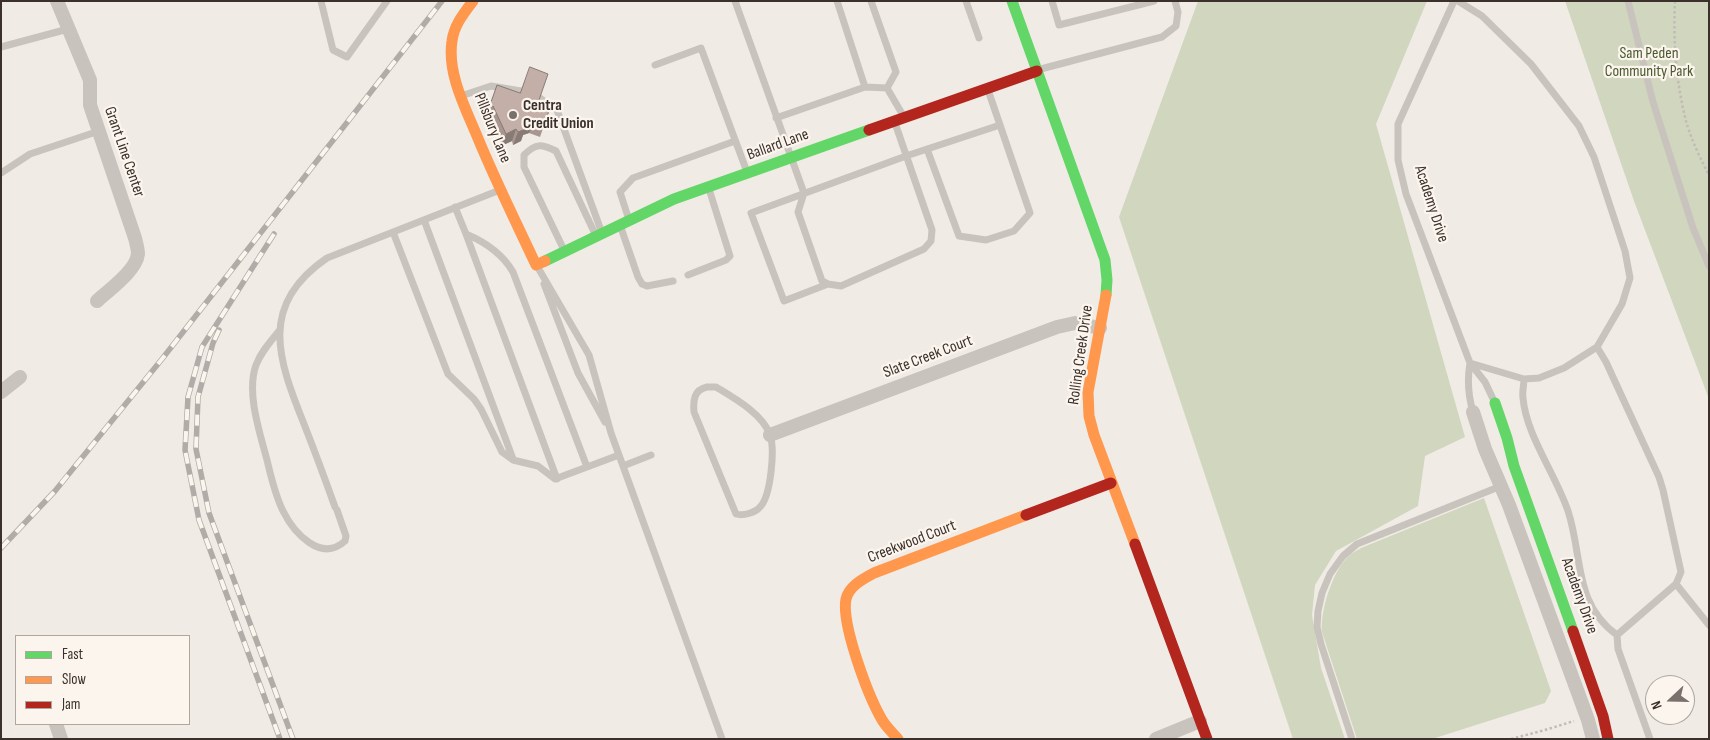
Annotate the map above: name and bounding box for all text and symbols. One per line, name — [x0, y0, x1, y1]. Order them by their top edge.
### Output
park label: Sam Peden Community Park — [1605, 44, 1693, 82]
street label: Pillsbury Lane — [469, 90, 515, 166]
place label: Centra Credit Union — [523, 96, 594, 134]
street label: Grant Line Center — [100, 104, 148, 200]
marker: Centra Credit Union — [507, 109, 519, 121]
street label: Ballard Lane — [744, 125, 812, 165]
street label: Academy Drive — [1410, 163, 1452, 245]
street label: Rolling Creek Drive — [1065, 304, 1097, 406]
street label: Slate Creek Court — [881, 331, 975, 383]
street label: Creekwood Court — [865, 516, 959, 568]
street label: Academy Drive — [1556, 555, 1602, 637]
legend — [15, 635, 190, 725]
text: Fast — [62, 645, 83, 664]
text: Slow — [62, 670, 86, 689]
north arrow — [1645, 675, 1695, 725]
text: Jam — [62, 695, 80, 714]
text: N — [1647, 699, 1666, 712]

